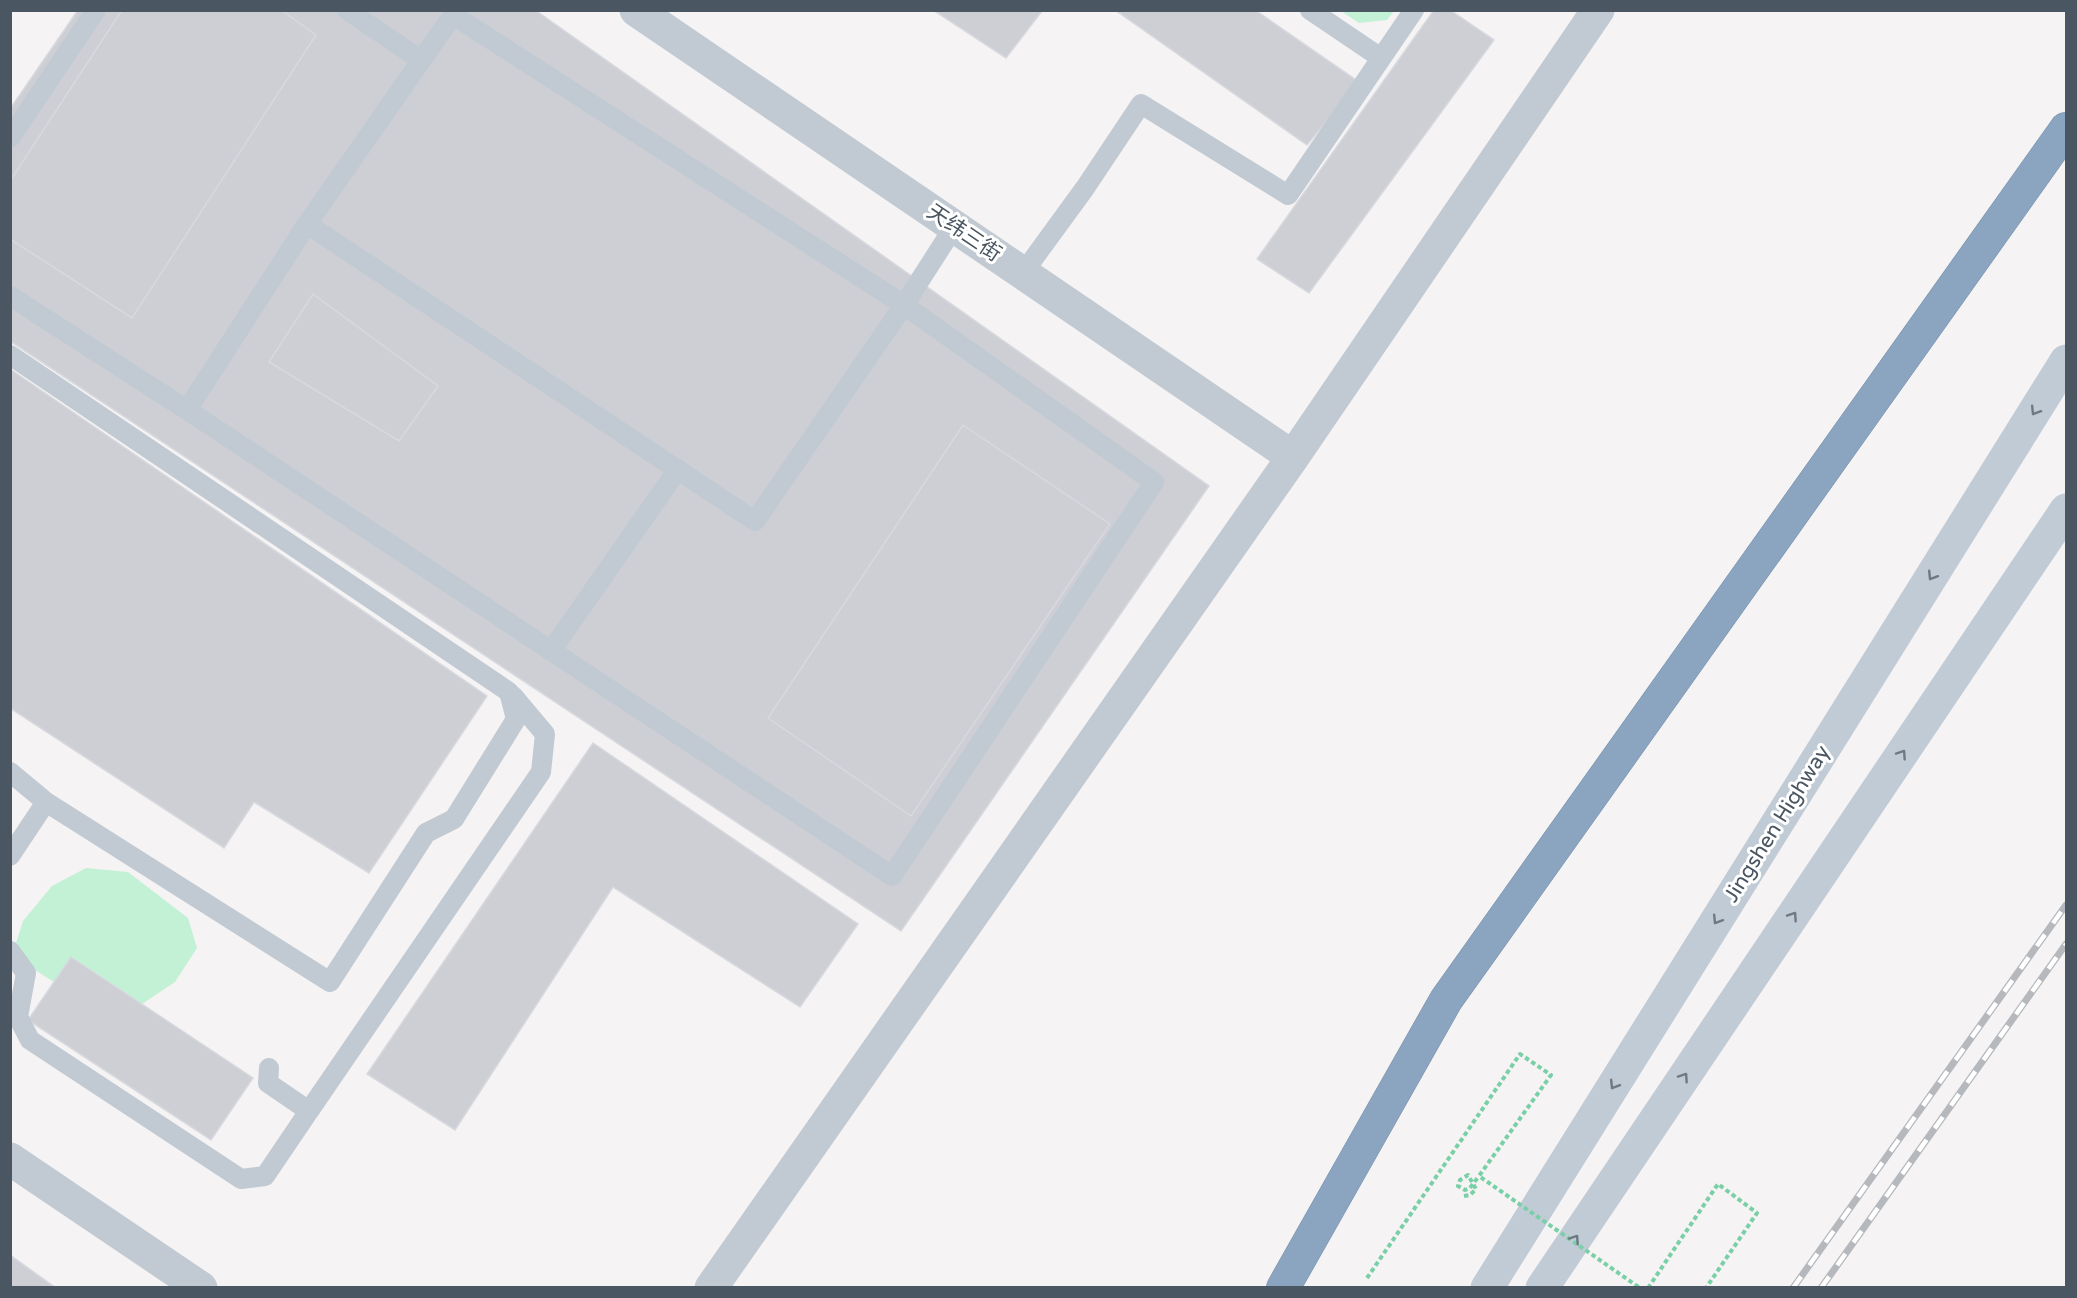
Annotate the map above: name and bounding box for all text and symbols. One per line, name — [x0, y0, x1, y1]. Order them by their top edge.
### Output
street label: 天纬三街 — [922, 199, 1006, 267]
one-way arrow — [2031, 405, 2043, 415]
one-way arrow — [1928, 570, 1940, 580]
street label: Jingshen Highway — [1719, 741, 1835, 907]
one-way arrow — [1895, 750, 1906, 761]
one-way arrow — [1786, 911, 1797, 922]
one-way arrow — [1714, 913, 1725, 924]
one-way arrow — [1677, 1073, 1688, 1084]
one-way arrow — [1610, 1078, 1621, 1089]
one-way arrow — [1568, 1235, 1579, 1246]

